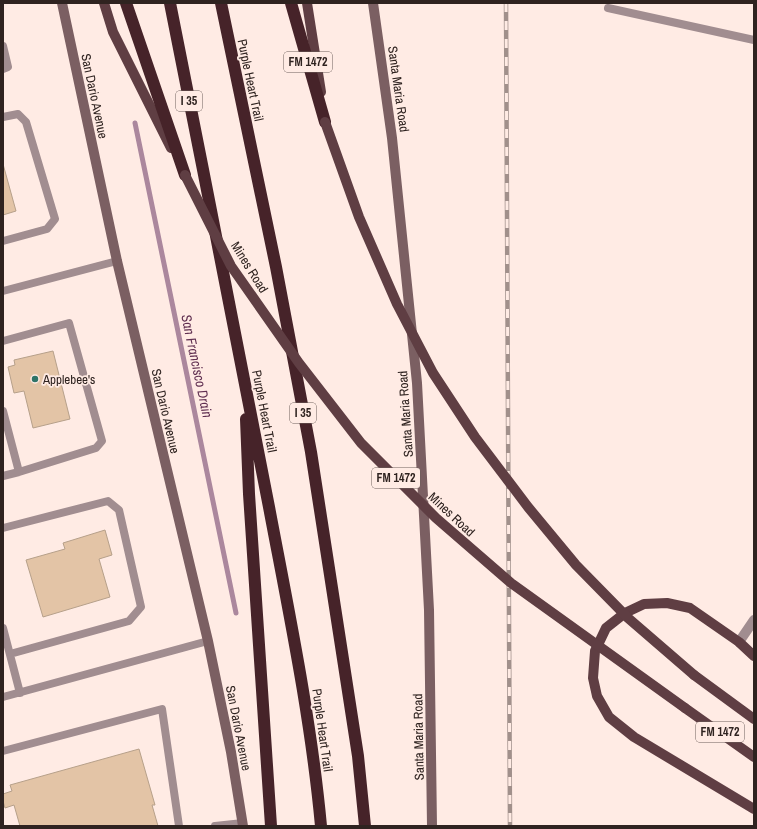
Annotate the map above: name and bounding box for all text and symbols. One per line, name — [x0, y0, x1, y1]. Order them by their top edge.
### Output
street label: Purple Heart Trail — [234, 37, 268, 123]
street label: Santa Maria Road — [384, 45, 413, 133]
street label: San Dario Avenue — [77, 52, 112, 140]
road number: FM 1472 — [284, 52, 332, 72]
road number: I 35 — [176, 91, 202, 111]
street label: Mines Road — [227, 238, 272, 296]
water label: San Francisco Drain — [177, 313, 217, 419]
street label: San Dario Avenue — [148, 367, 184, 455]
street label: Purple Heart Trail — [248, 368, 281, 454]
street label: Santa Maria Road — [394, 370, 417, 458]
place label: Applebee's — [42, 371, 95, 388]
marker: Applebee's — [30, 374, 40, 384]
road number: I 35 — [290, 403, 316, 423]
road number: FM 1472 — [372, 468, 420, 488]
street label: Mines Road — [425, 489, 479, 540]
street label: San Dario Avenue — [222, 684, 255, 772]
street label: Purple Heart Trail — [308, 688, 337, 773]
street label: Santa Maria Road — [409, 694, 428, 780]
road number: FM 1472 — [696, 722, 744, 742]

